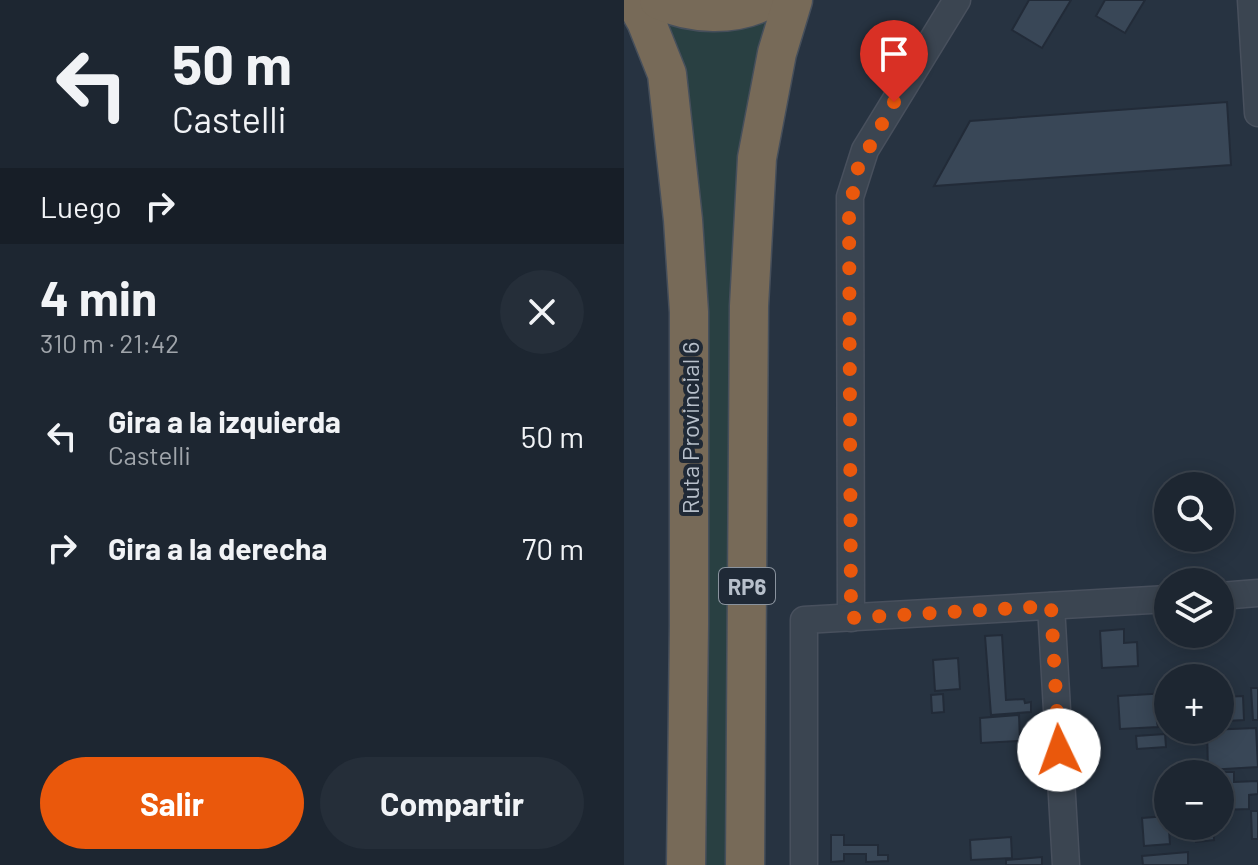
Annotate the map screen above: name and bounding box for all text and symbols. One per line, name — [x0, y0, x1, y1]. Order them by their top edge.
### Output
pin — [860, 20, 928, 102]
text: 50 m — [172, 29, 292, 96]
icon: left — [40, 32, 144, 136]
icon: arrive — [872, 32, 916, 76]
text: Castelli — [172, 97, 287, 140]
icon: right — [138, 184, 182, 228]
text: Luego — [40, 188, 122, 224]
text: 4 min — [40, 268, 157, 326]
button: close — [500, 270, 584, 354]
text: 310 m · 21:42 — [40, 327, 179, 358]
street label: Ruta Provincial 6 — [675, 342, 704, 514]
text: Gira a la izquierda — [108, 403, 341, 439]
icon: left — [40, 414, 84, 458]
text: 50 m — [521, 418, 584, 454]
text: Castelli — [108, 439, 191, 470]
map controls — [1154, 472, 1234, 840]
button: search — [1154, 472, 1234, 552]
icon: right — [40, 526, 84, 570]
text: Gira a la derecha — [108, 530, 327, 566]
text: 70 m — [522, 530, 584, 566]
road number: RP6 — [719, 568, 775, 604]
button: layers — [1154, 568, 1234, 648]
button: + — [1154, 664, 1234, 744]
position arrow — [1017, 708, 1101, 792]
button: Salir — [40, 757, 304, 849]
button: Compartir — [320, 757, 584, 849]
button: − — [1154, 760, 1234, 840]

